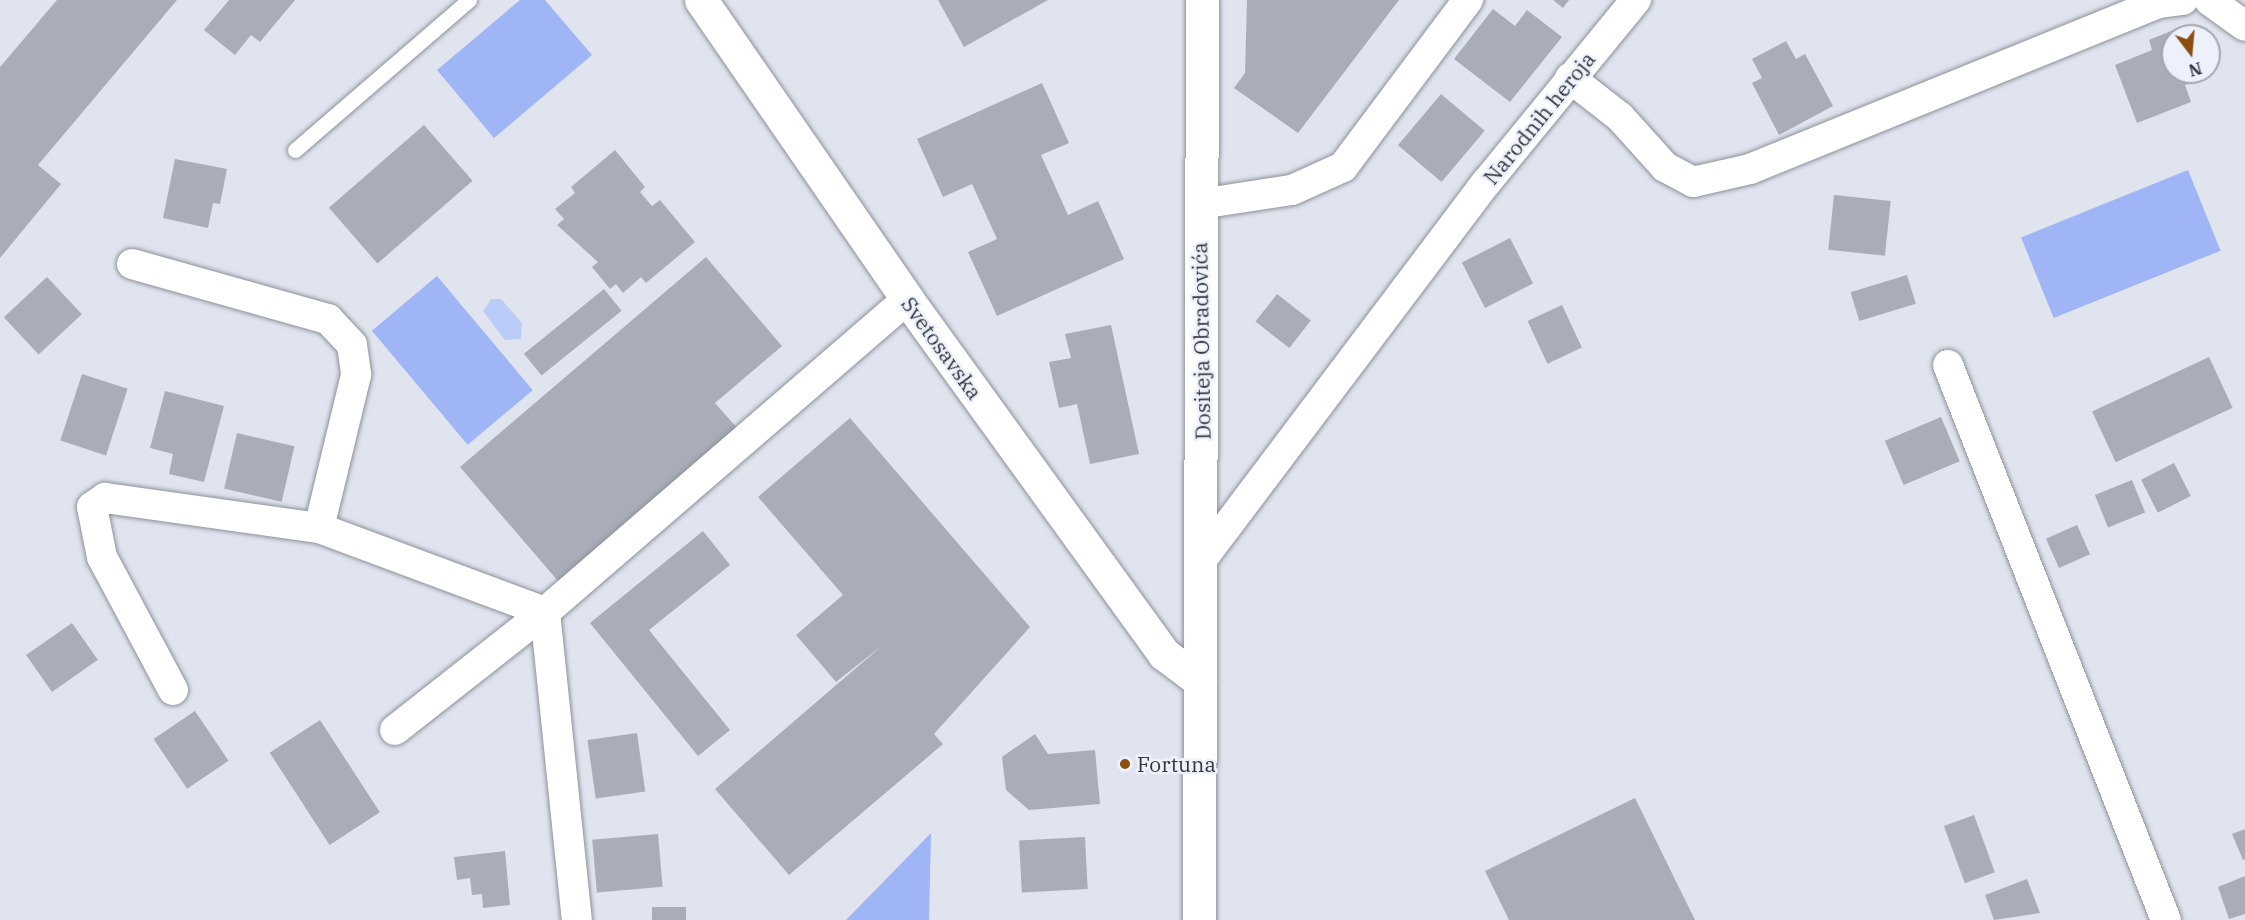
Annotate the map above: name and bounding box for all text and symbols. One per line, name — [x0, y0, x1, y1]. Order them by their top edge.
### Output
north arrow — [2161, 24, 2221, 84]
street label: Narodnih heroja — [1478, 47, 1600, 189]
text: N — [2187, 58, 2204, 81]
street label: Dositeja Obradovića — [1187, 242, 1215, 440]
street label: Svetosavska — [896, 292, 988, 404]
place label: Fortuna — [1137, 751, 1216, 777]
marker: Fortuna — [1118, 757, 1132, 771]

